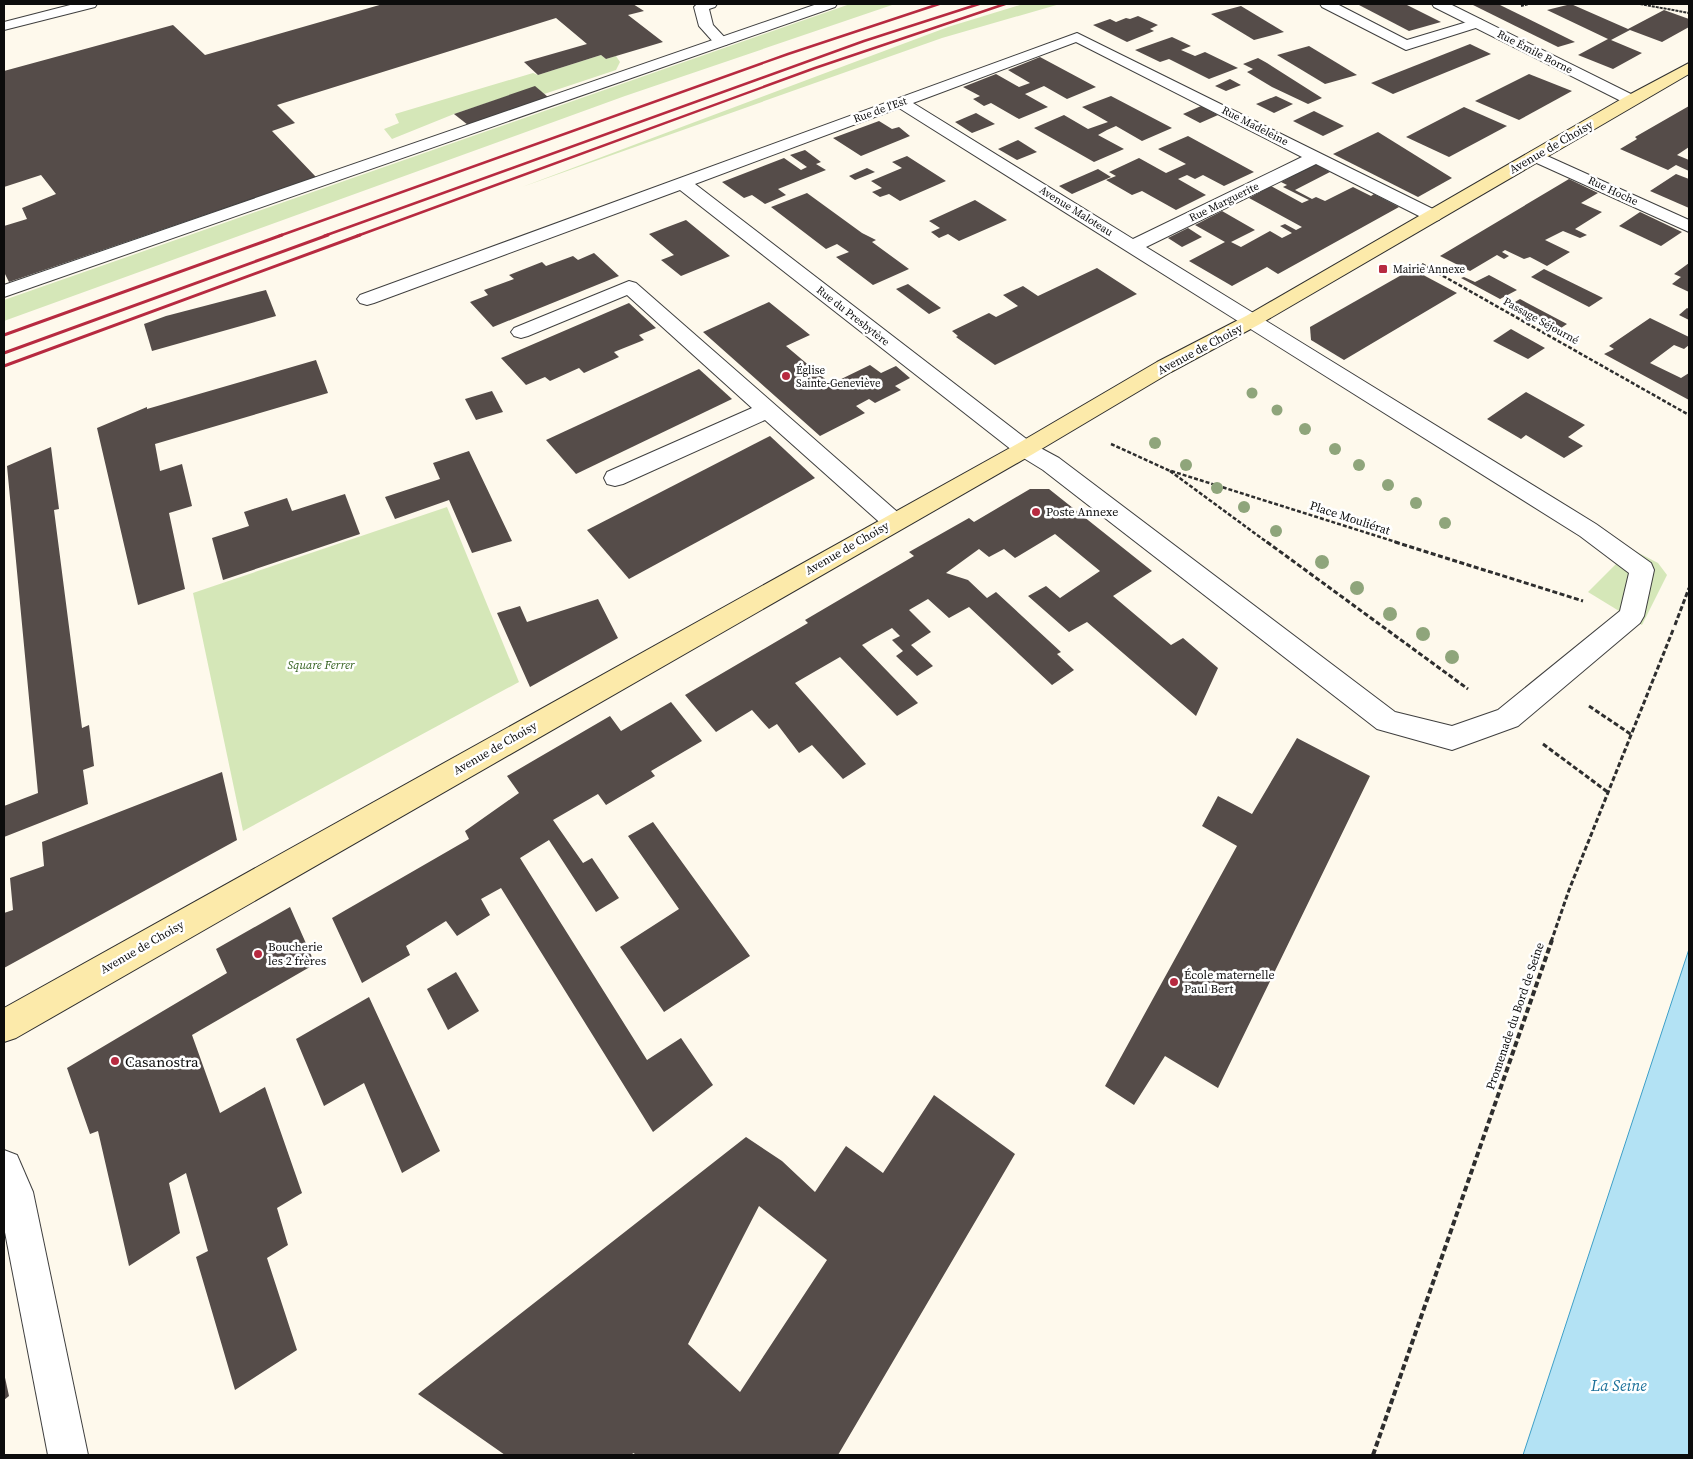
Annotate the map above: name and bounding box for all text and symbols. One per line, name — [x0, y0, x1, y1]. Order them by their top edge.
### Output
street label: Rue Émile Borne — [1495, 27, 1576, 78]
street label: Rue de l'Est — [851, 93, 909, 127]
street label: Rue Madeleine — [1219, 103, 1291, 149]
street label: Avenue de Choisy — [1506, 116, 1597, 177]
street label: Rue Hoche — [1586, 173, 1641, 209]
street label: Rue Marguerite — [1187, 178, 1262, 225]
street label: Avenue Maloteau — [1036, 182, 1116, 240]
place label: Mairie Annexe — [1393, 262, 1465, 277]
marker: Mairie Annexe — [1377, 263, 1389, 275]
street label: Rue du Presbytère — [813, 283, 893, 350]
street label: Passage Séjourné — [1500, 294, 1582, 348]
street label: Avenue de Choisy — [1155, 319, 1246, 378]
place label: Église Sainte-Geneviève — [796, 363, 881, 391]
marker: Église Sainte-Geneviève — [780, 370, 792, 382]
street label: Place Mouliérat — [1308, 497, 1392, 539]
place label: Poste Annexe — [1046, 504, 1118, 520]
marker: Poste Annexe — [1030, 506, 1042, 518]
street label: Avenue de Choisy — [802, 517, 893, 578]
park label: Square Ferrer — [287, 657, 356, 673]
street label: Avenue de Choisy — [450, 717, 541, 778]
street label: Avenue de Choisy — [97, 916, 188, 977]
place label: Boucherie les 2 frères — [268, 939, 326, 969]
street label: Promenade du Bord de Seine — [1482, 940, 1548, 1092]
marker: Boucherie les 2 frères — [252, 948, 264, 960]
place label: École maternelle Paul Bert — [1184, 967, 1275, 997]
marker: École maternelle Paul Bert — [1168, 976, 1180, 988]
place label: Casanostra — [125, 1051, 199, 1072]
marker: Casanostra — [109, 1055, 121, 1067]
water label: La Seine — [1590, 1374, 1647, 1396]

